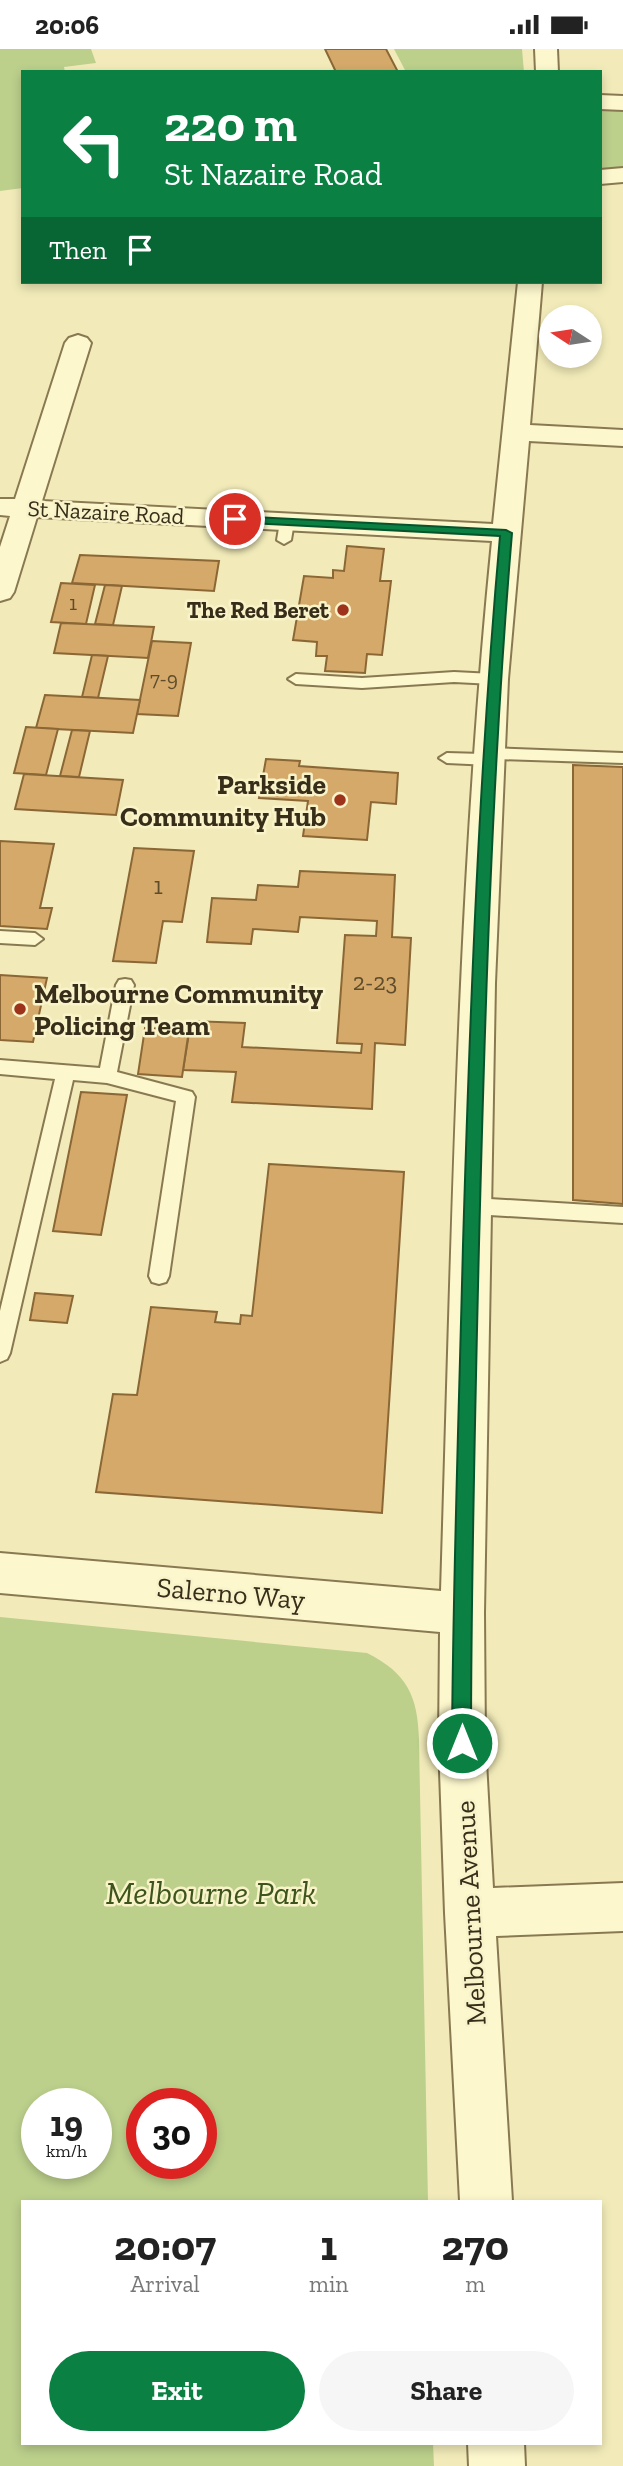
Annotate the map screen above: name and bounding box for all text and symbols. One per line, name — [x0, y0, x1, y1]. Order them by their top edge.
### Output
text: 20:06 — [35, 9, 99, 41]
text: 220 m — [164, 95, 297, 154]
icon: left — [49, 98, 140, 189]
text: St Nazaire Road — [164, 155, 382, 193]
icon: arrive — [121, 231, 159, 269]
text: Then — [49, 234, 107, 266]
north arrow — [539, 305, 602, 367]
map controls — [539, 305, 602, 368]
pin — [205, 489, 265, 549]
street label: St Nazaire Road — [27, 494, 185, 530]
icon: arrive — [216, 500, 254, 538]
house number: 1 — [69, 590, 77, 615]
place label: The Red Beret — [186, 596, 330, 624]
marker: The Red Beret — [335, 602, 351, 618]
house number: 7-9 — [150, 666, 178, 691]
place label: Parkside Community Hub — [120, 768, 326, 833]
marker: Parkside Community Hub — [332, 792, 348, 808]
house number: 1 — [153, 871, 163, 900]
house number: 2-23 — [353, 967, 397, 996]
place label: Melbourne Community Policing Team — [34, 977, 323, 1042]
marker: Melbourne Community Policing Team — [12, 1001, 28, 1017]
street label: Salerno Way — [155, 1571, 307, 1616]
position arrow — [425, 1706, 499, 1780]
street label: Melbourne Avenue — [448, 1800, 493, 2026]
park label: Melbourne Park — [106, 1873, 316, 1912]
speed limit sign: 30 — [126, 2088, 217, 2179]
text: 19 — [50, 2103, 83, 2145]
text: km/h — [46, 2140, 87, 2162]
text: 20:07 — [114, 2220, 216, 2271]
text: 1 — [320, 2220, 337, 2271]
text: 270 — [441, 2220, 509, 2271]
text: Arrival — [130, 2270, 200, 2298]
text: min — [309, 2270, 349, 2298]
text: m — [465, 2270, 485, 2298]
button: Exit — [49, 2351, 305, 2431]
button: Share — [319, 2351, 574, 2431]

